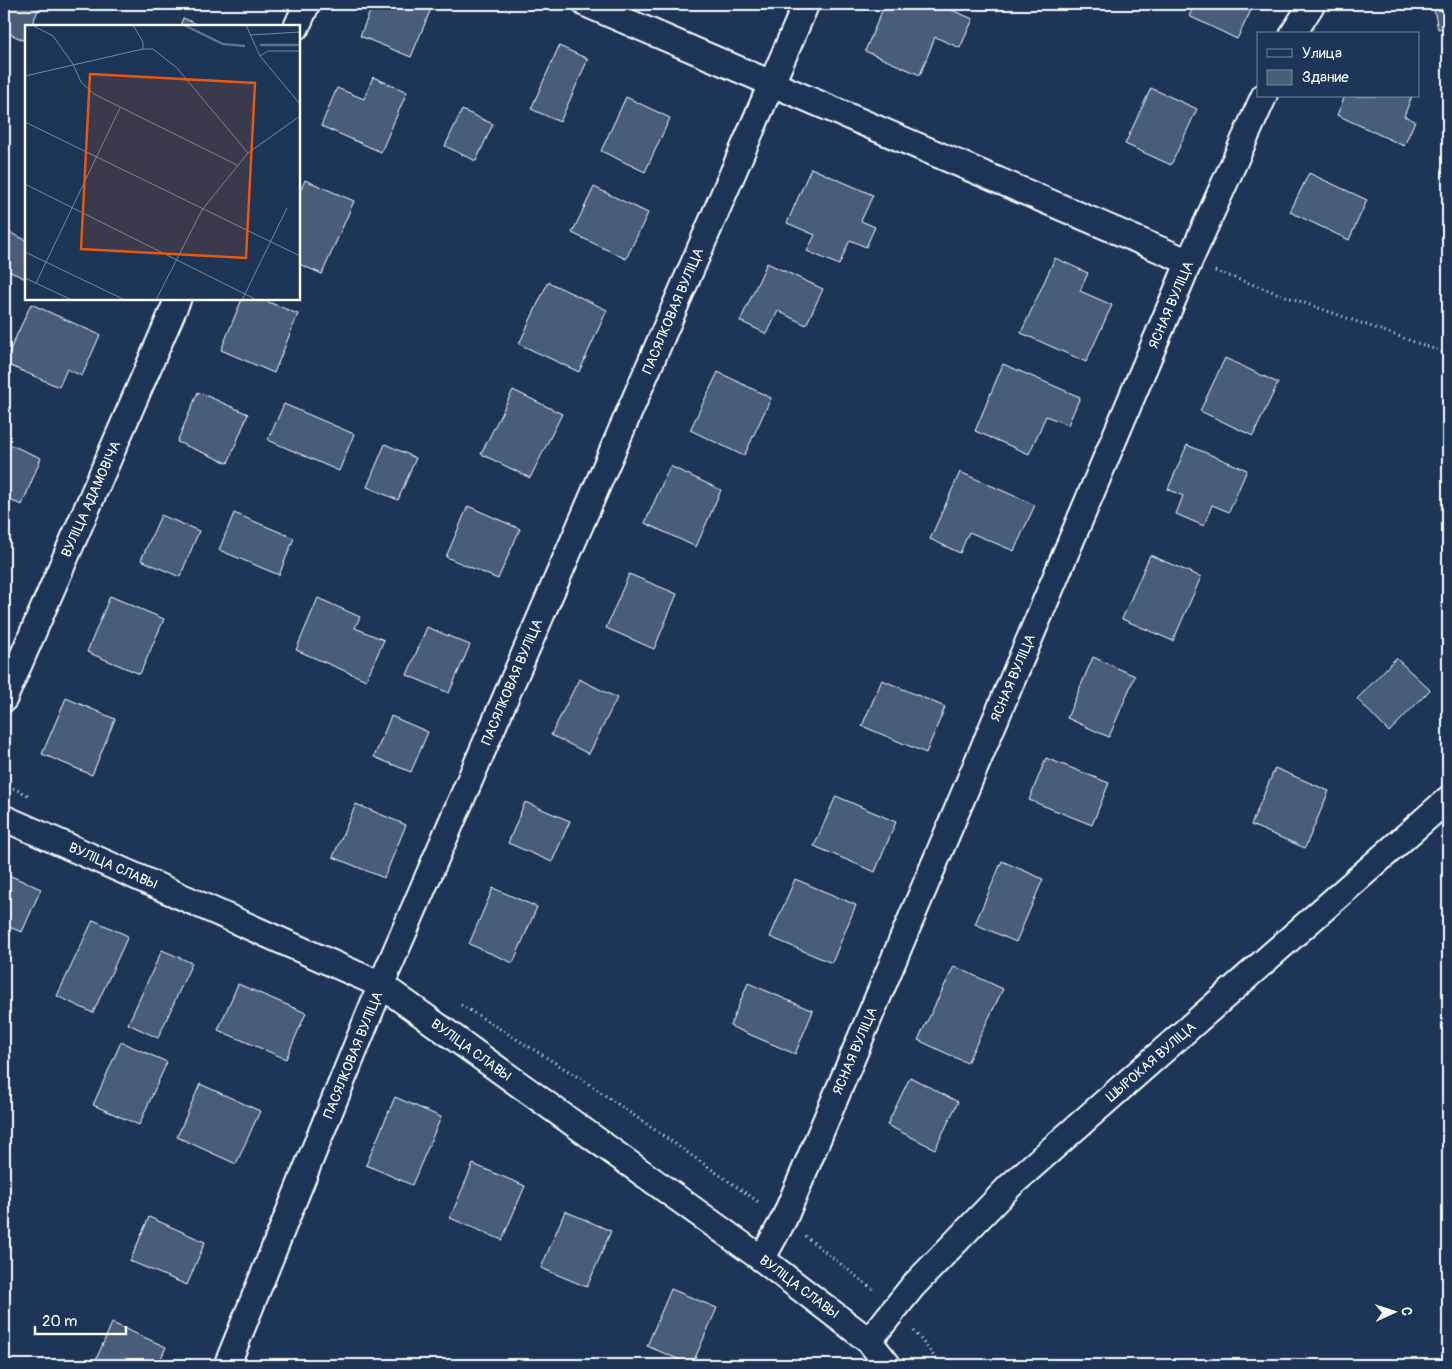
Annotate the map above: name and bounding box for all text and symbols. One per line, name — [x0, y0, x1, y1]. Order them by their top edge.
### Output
inset map — [25, 25, 300, 300]
legend — [1257, 32, 1420, 98]
text: Улица — [1302, 44, 1342, 63]
text: Здание — [1302, 68, 1349, 87]
street label: ПАСЯЛКОВАЯ ВУЛІЦА — [639, 245, 707, 377]
street label: ЯСНАЯ ВУЛІЦА — [1145, 259, 1197, 351]
street label: ВУЛІЦА АДАМОВІЧА — [58, 438, 124, 560]
street label: ПАСЯЛКОВАЯ ВУЛІЦА — [478, 616, 546, 748]
street label: ЯСНАЯ ВУЛІЦА — [987, 632, 1039, 724]
street label: ВУЛІЦА СЛАВЫ — [66, 839, 160, 893]
street label: ПАСЯЛКОВАЯ ВУЛІЦА — [320, 989, 386, 1121]
street label: ЯСНАЯ ВУЛІЦА — [829, 1005, 881, 1097]
street label: ВУЛІЦА СЛАВЫ — [428, 1015, 514, 1085]
street label: ШЫРОКАЯ ВУЛІЦА — [1103, 1018, 1199, 1106]
street label: ВУЛІЦА СЛАВЫ — [756, 1252, 842, 1322]
north arrow — [1370, 1286, 1420, 1336]
scale bar — [35, 1304, 126, 1336]
text: С — [1398, 1307, 1415, 1316]
text: 20 m — [42, 1312, 77, 1331]

